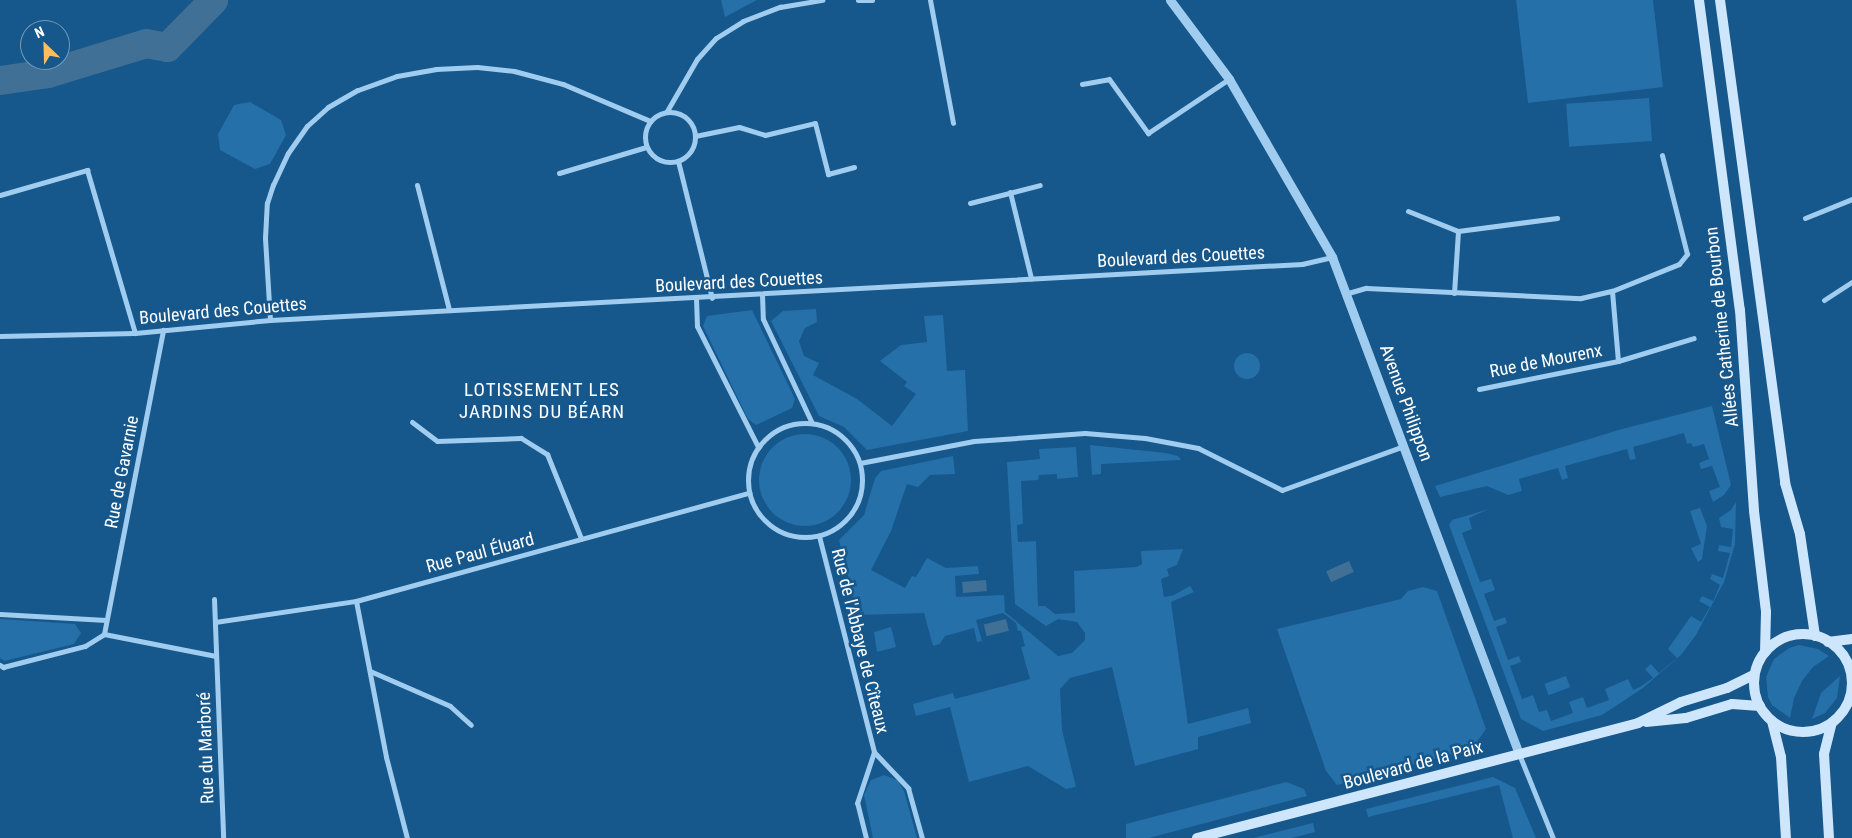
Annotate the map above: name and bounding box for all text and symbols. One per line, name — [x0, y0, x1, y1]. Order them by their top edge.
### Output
north arrow — [20, 20, 70, 70]
text: N — [32, 23, 46, 41]
street label: Allées Catherine de Bourbon — [1701, 226, 1743, 428]
street label: Boulevard des Couettes — [1097, 242, 1265, 272]
street label: Boulevard des Couettes — [655, 267, 823, 297]
street label: Boulevard des Couettes — [138, 293, 308, 329]
street label: Rue de Mourenx — [1488, 340, 1604, 382]
street label: Avenue Philippon — [1375, 342, 1437, 464]
district label: LOTISSEMENT LES JARDINS DU BÉARN — [457, 379, 627, 423]
street label: Rue de Gavarnie — [100, 414, 144, 530]
street label: Rue Paul Éluard — [424, 528, 536, 578]
street label: Rue de l'Abbaye de Cîteaux — [827, 546, 893, 736]
street label: Rue du Marboré — [193, 692, 219, 804]
street label: Boulevard de la Paix — [1341, 736, 1485, 794]

